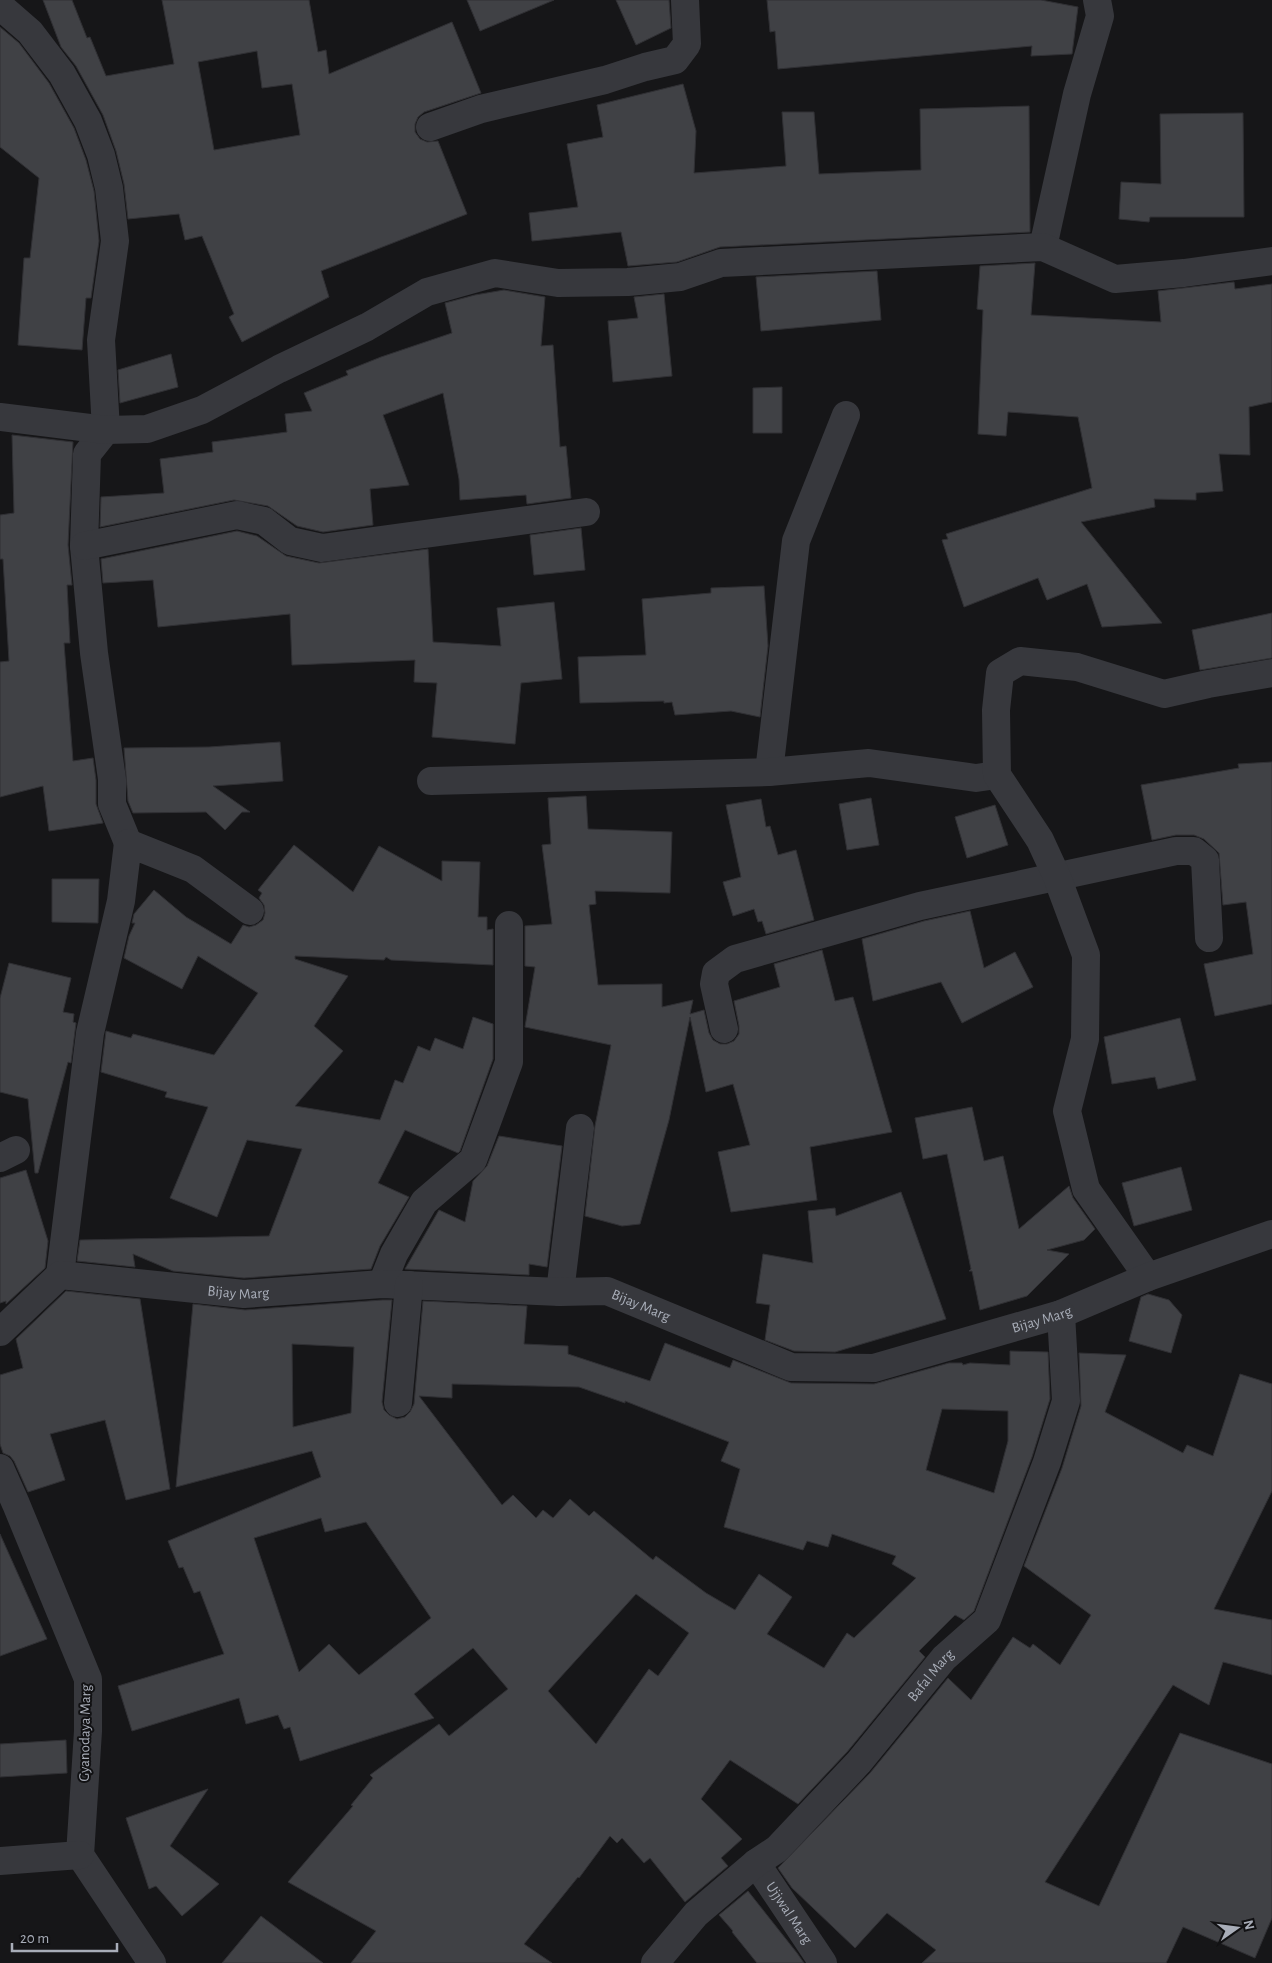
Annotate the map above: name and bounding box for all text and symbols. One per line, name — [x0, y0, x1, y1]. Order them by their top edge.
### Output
street label: Bijay Marg — [207, 1283, 270, 1302]
street label: Bijay Marg — [609, 1286, 673, 1324]
street label: Bijay Marg — [1010, 1303, 1075, 1335]
street label: Bafal Marg — [904, 1645, 957, 1704]
street label: Gyanodaya Marg — [77, 1683, 93, 1782]
street label: Ujjwal Marg — [763, 1879, 816, 1947]
north arrow — [1212, 1903, 1262, 1953]
text: N — [1241, 1919, 1257, 1932]
scale bar — [12, 1920, 118, 1952]
text: 20 m — [20, 1931, 49, 1946]

